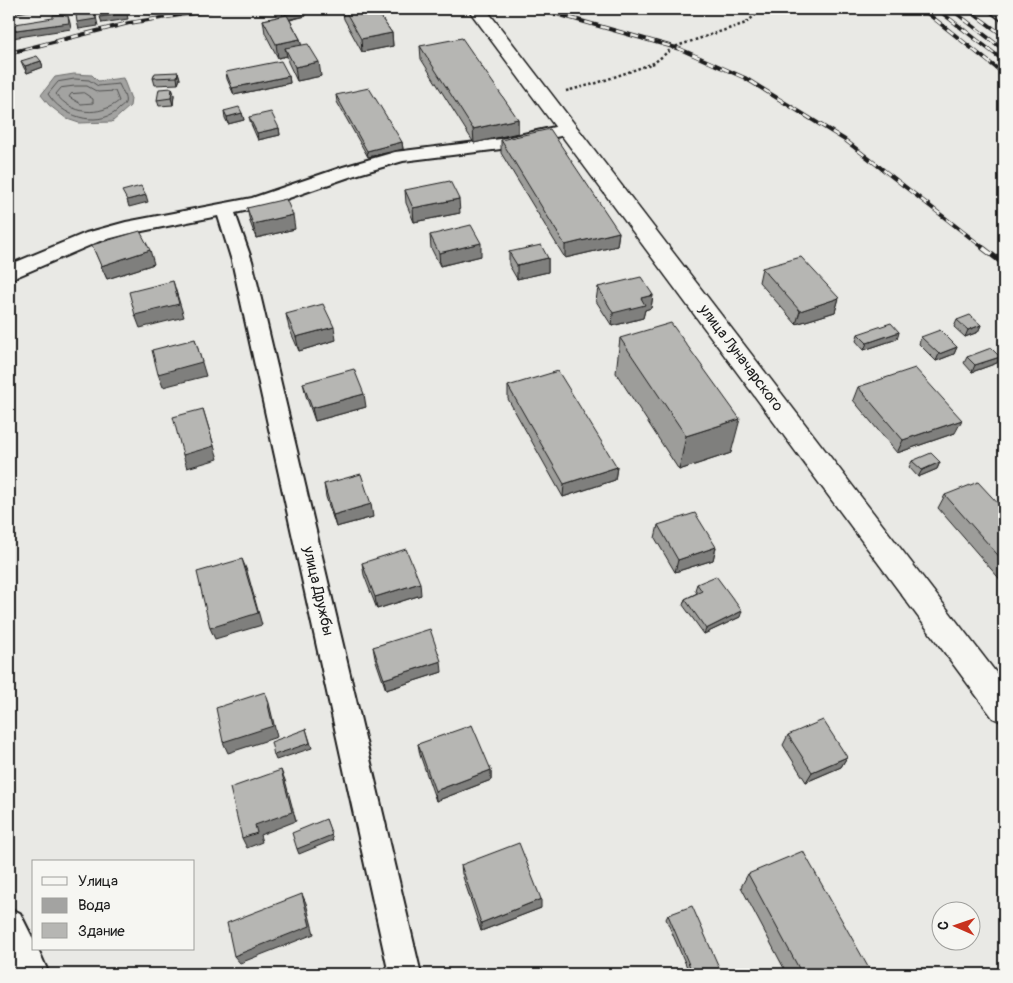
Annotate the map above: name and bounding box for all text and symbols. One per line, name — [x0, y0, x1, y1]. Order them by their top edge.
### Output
street label: улица Луначарского — [694, 300, 787, 415]
street label: улица Дружбы — [298, 544, 337, 637]
legend — [32, 860, 195, 950]
text: Улица — [78, 872, 118, 891]
text: Вода — [78, 896, 111, 915]
north arrow — [930, 900, 980, 950]
text: С — [935, 921, 952, 930]
text: Здание — [78, 922, 125, 941]

